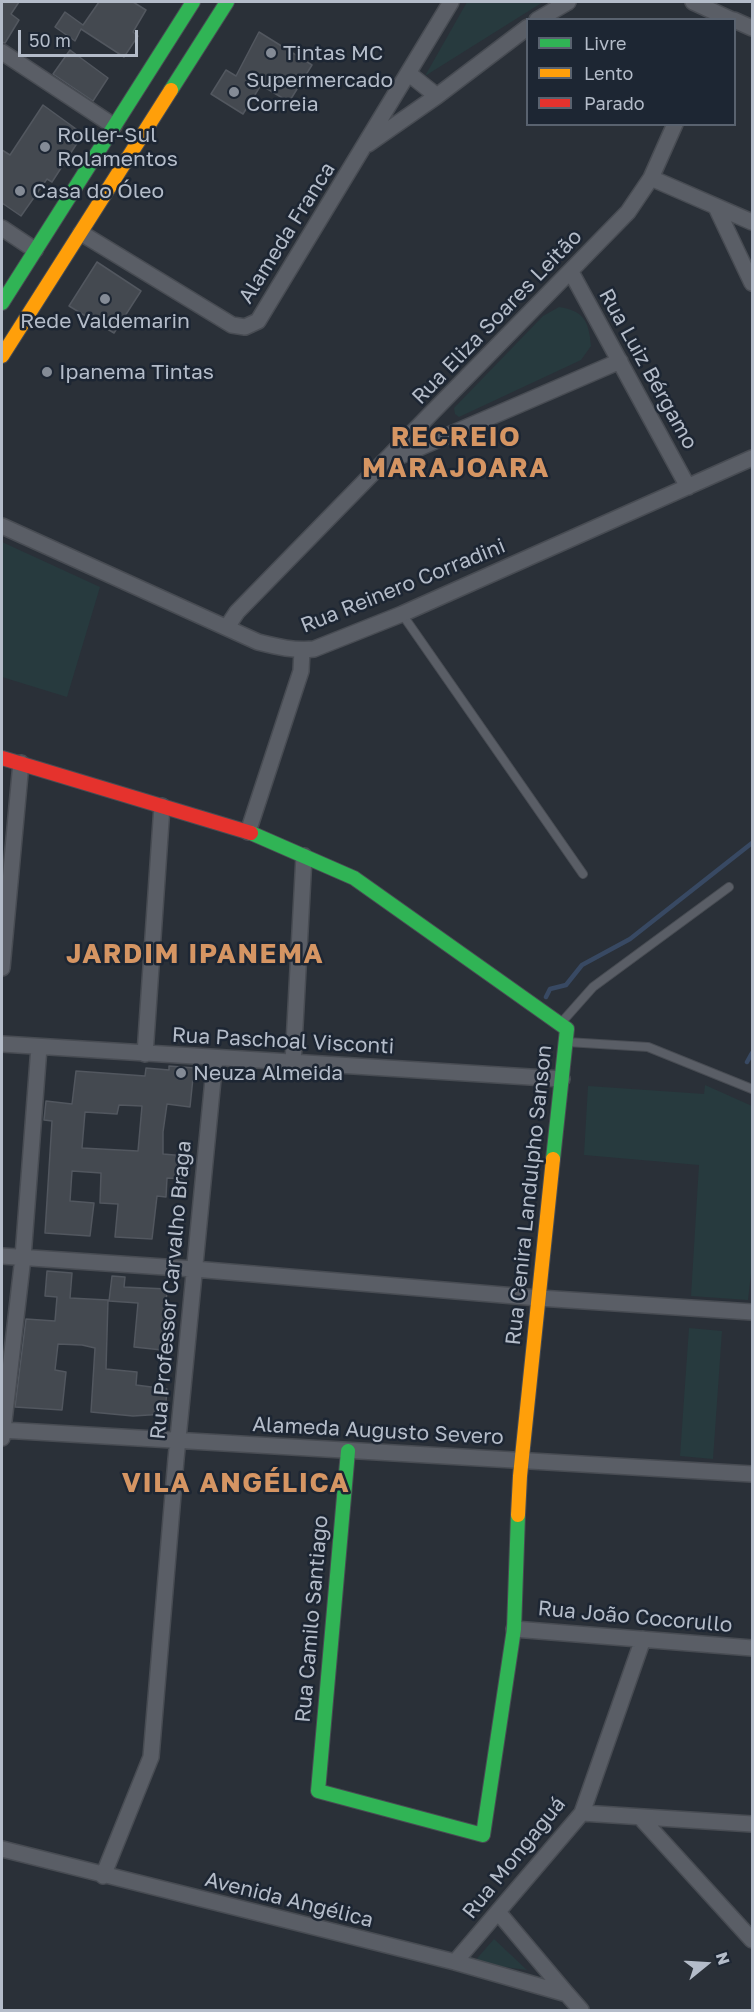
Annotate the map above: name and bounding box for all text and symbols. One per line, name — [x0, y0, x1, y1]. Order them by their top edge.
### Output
scale bar — [21, 18, 141, 56]
legend — [526, 18, 736, 126]
text: 50 m — [29, 29, 71, 51]
text: Livre — [584, 32, 626, 54]
place label: Tintas MC — [283, 40, 383, 66]
marker: Tintas MC — [264, 46, 278, 60]
text: Lento — [584, 62, 633, 84]
place label: Supermercado Correia — [246, 67, 393, 117]
marker: Supermercado Correia — [227, 85, 241, 99]
text: Parado — [584, 92, 645, 114]
place label: Roller-Sul Rolamentos — [57, 122, 178, 172]
marker: Roller-Sul Rolamentos — [38, 140, 52, 154]
street label: Alameda Franca — [233, 158, 341, 308]
place label: Casa do Óleo — [32, 178, 164, 204]
marker: Casa do Óleo — [13, 184, 27, 198]
street label: Rua Eliza Soares Leitão — [407, 224, 587, 410]
street label: Rua Luiz Bérgamo — [593, 284, 703, 454]
marker: Rede Valdemarin — [98, 292, 112, 306]
place label: Rede Valdemarin — [20, 308, 190, 334]
place label: Ipanema Tintas — [59, 359, 214, 385]
marker: Ipanema Tintas — [40, 365, 54, 379]
district label: RECREIO MARAJOARA — [362, 421, 550, 484]
street label: Rua Reinero Corradini — [297, 533, 509, 639]
district label: JARDIM IPANEMA — [66, 938, 324, 970]
street label: Rua Paschoal Visconti — [171, 1023, 395, 1059]
street label: Rua Cenira Landulpho Sanson — [501, 1044, 557, 1346]
place label: Neuza Almeida — [193, 1060, 343, 1086]
marker: Neuza Almeida — [174, 1066, 188, 1080]
street label: Rua Professor Carvalho Braga — [145, 1140, 197, 1440]
street label: Alameda Augusto Severo — [252, 1412, 504, 1450]
district label: VILA ANGÉLICA — [122, 1467, 350, 1499]
street label: Rua Camilo Santiago — [290, 1514, 334, 1724]
street label: Rua João Cocorullo — [537, 1596, 733, 1638]
street label: Rua Mongaguá — [457, 1792, 571, 1924]
street label: Avenida Angélica — [202, 1867, 376, 1933]
north arrow — [676, 1934, 736, 1994]
text: N — [712, 1950, 735, 1967]

